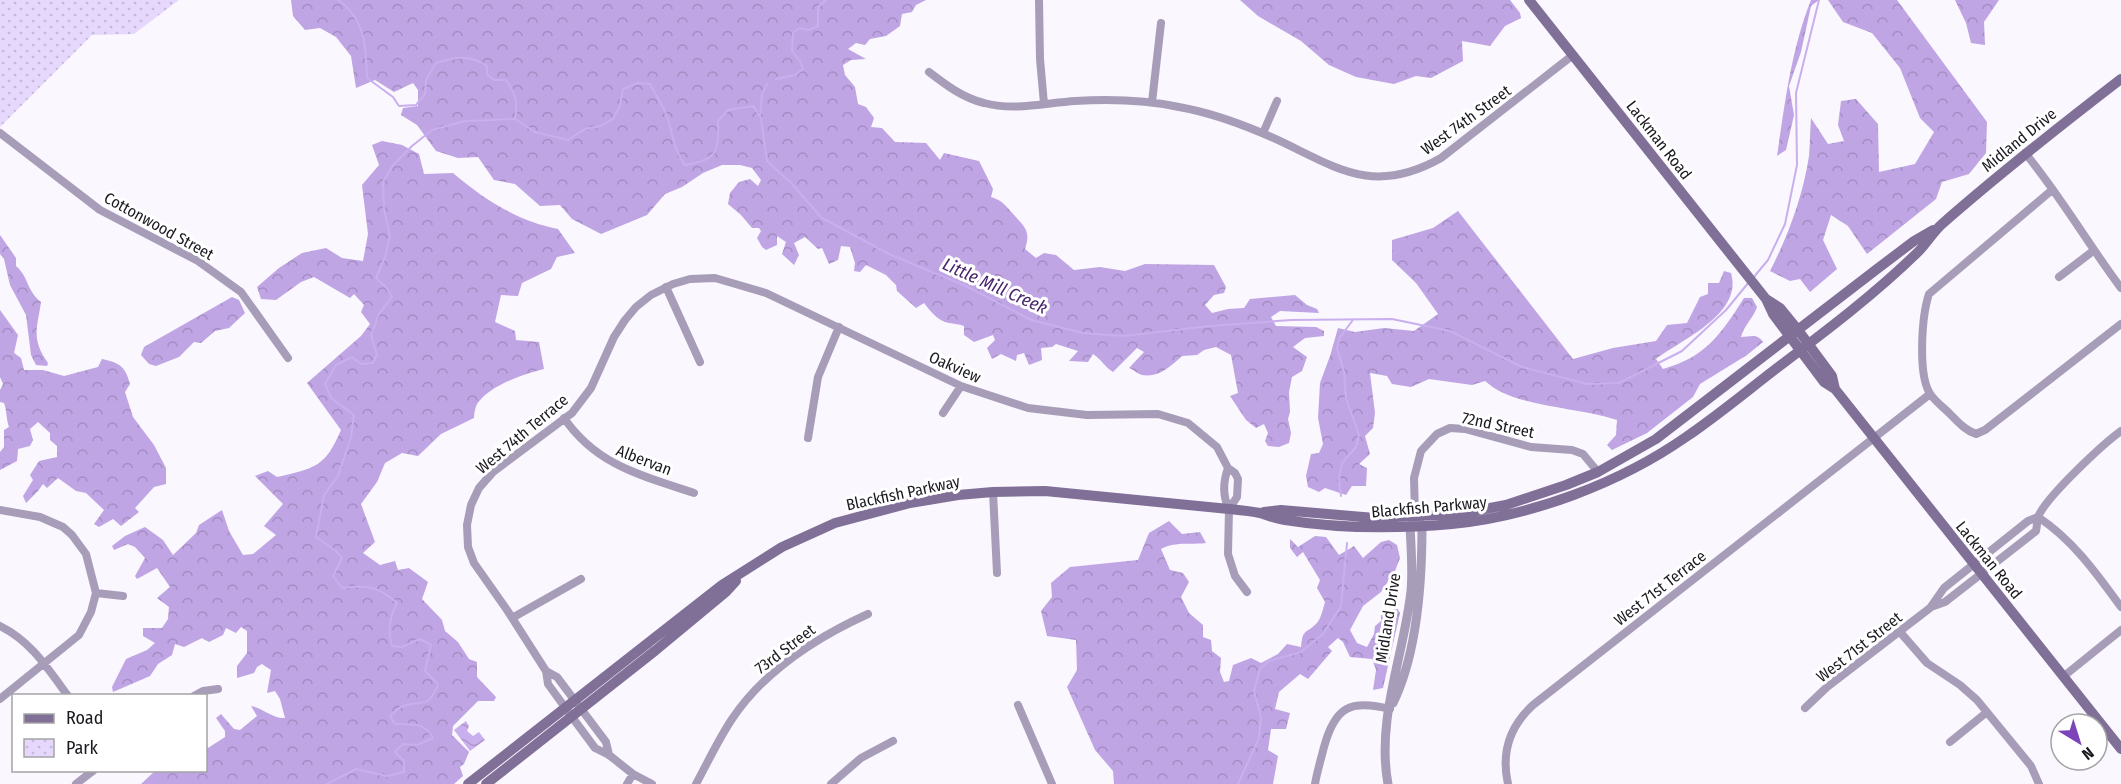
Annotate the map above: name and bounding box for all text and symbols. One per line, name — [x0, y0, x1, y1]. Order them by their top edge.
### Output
street label: West 74th Street — [1418, 81, 1515, 159]
street label: Lackman Road — [1622, 97, 1696, 183]
street label: Midland Drive — [1978, 104, 2060, 176]
street label: Cottonwood Street — [101, 188, 218, 264]
water label: Little Mill Creek — [939, 253, 1051, 319]
street label: Oakview — [926, 347, 984, 387]
street label: West 74th Terrace — [472, 390, 572, 478]
street label: 72nd Street — [1460, 408, 1537, 442]
street label: Albervan — [614, 441, 674, 479]
street label: Blackfish Parkway — [844, 471, 962, 514]
street label: Blackfish Parkway — [1370, 492, 1488, 522]
street label: Lackman Road — [1952, 517, 2026, 603]
street label: West 71st Terrace — [1610, 546, 1710, 630]
street label: Midland Drive — [1372, 572, 1404, 664]
street label: West 71st Street — [1812, 607, 1906, 686]
street label: 73rd Street — [751, 620, 819, 678]
legend — [12, 694, 207, 772]
text: Road — [66, 707, 103, 729]
north arrow — [2049, 712, 2109, 772]
text: Park — [66, 737, 99, 759]
text: N — [2078, 743, 2098, 764]

